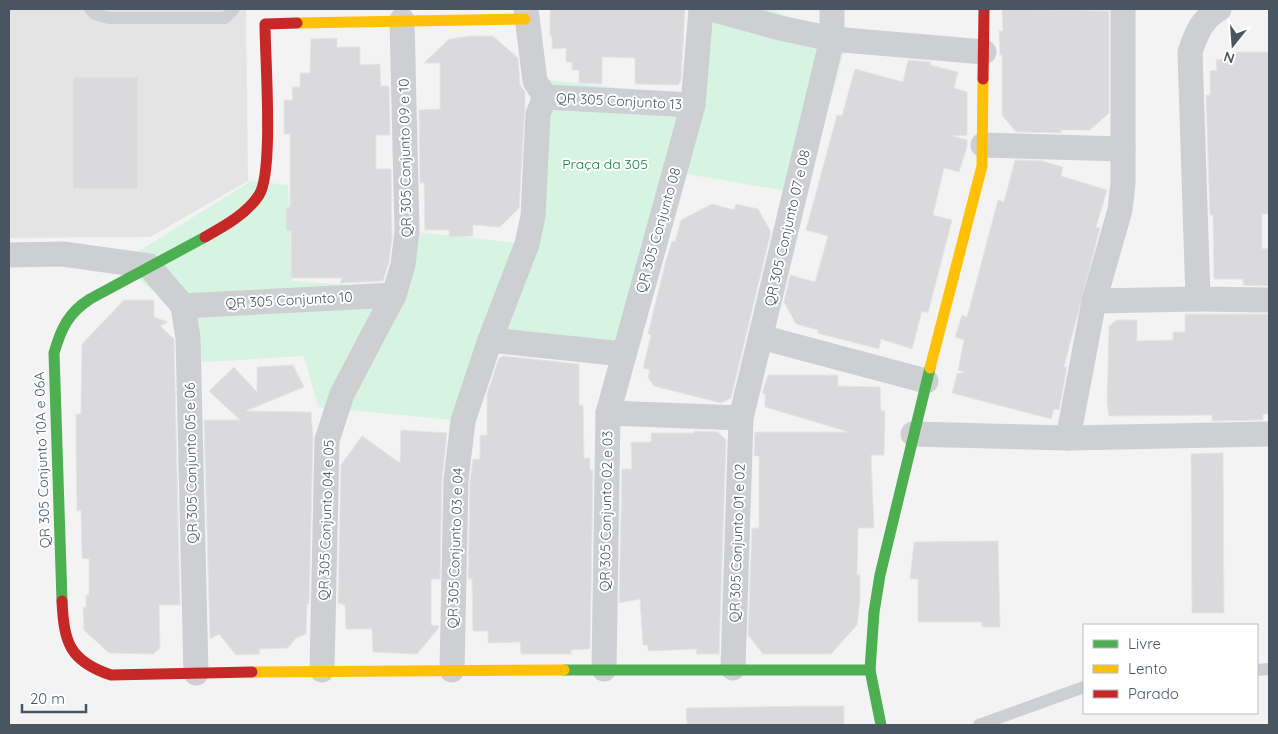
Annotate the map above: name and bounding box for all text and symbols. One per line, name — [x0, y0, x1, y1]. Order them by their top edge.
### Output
north arrow — [1208, 20, 1258, 70]
text: N — [1222, 47, 1237, 68]
street label: QR 305 Conjunto 09 e 10 — [395, 78, 415, 238]
street label: QR 305 Conjunto 13 — [556, 89, 682, 113]
street label: QR 305 Conjunto 07 e 08 — [760, 148, 814, 308]
park label: Praça da 305 — [562, 155, 648, 173]
street label: QR 305 Conjunto 08 — [631, 165, 685, 295]
street label: QR 305 Conjunto 10 — [225, 288, 353, 312]
street label: QR 305 Conjunto 10A e 06A — [30, 371, 54, 549]
street label: QR 305 Conjunto 05 e 06 — [181, 382, 201, 544]
street label: QR 305 Conjunto 02 e 03 — [596, 430, 616, 592]
street label: QR 305 Conjunto 04 e 05 — [314, 439, 338, 601]
street label: QR 305 Conjunto 01 e 02 — [725, 463, 749, 623]
street label: QR 305 Conjunto 03 e 04 — [443, 467, 467, 629]
legend — [1083, 624, 1258, 714]
text: Livre — [1128, 634, 1161, 653]
text: Lento — [1128, 659, 1167, 678]
scale bar — [22, 682, 86, 714]
text: Parado — [1128, 684, 1179, 703]
text: 20 m — [30, 689, 65, 708]

